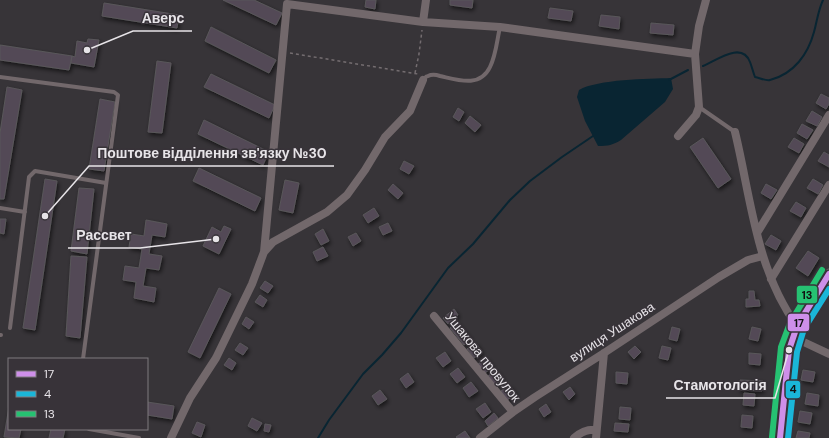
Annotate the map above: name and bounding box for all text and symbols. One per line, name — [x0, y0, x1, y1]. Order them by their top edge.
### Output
callout: Аверс — [133, 5, 192, 31]
text: Аверс — [142, 9, 185, 27]
callout: Поштове відділення зв'язку №30 — [89, 140, 334, 166]
text: Поштове відділення зв'язку №30 — [97, 144, 327, 162]
callout: Рассвет — [68, 222, 140, 248]
text: Рассвет — [76, 226, 132, 244]
line badge: 13 — [796, 285, 818, 304]
text: 13 — [802, 288, 812, 302]
street label: вулиця Ушакова — [566, 298, 658, 366]
street label: Ушакова провулок — [442, 309, 525, 406]
line badge: 17 — [787, 313, 810, 332]
text: 17 — [794, 316, 804, 330]
legend — [8, 358, 148, 430]
text: 17 — [44, 366, 54, 382]
callout: Стамотологія — [666, 372, 775, 398]
text: Стамотологія — [673, 376, 767, 394]
line badge: 4 — [785, 380, 801, 399]
text: 4 — [789, 382, 797, 396]
text: 4 — [44, 386, 51, 402]
text: 13 — [44, 406, 55, 422]

